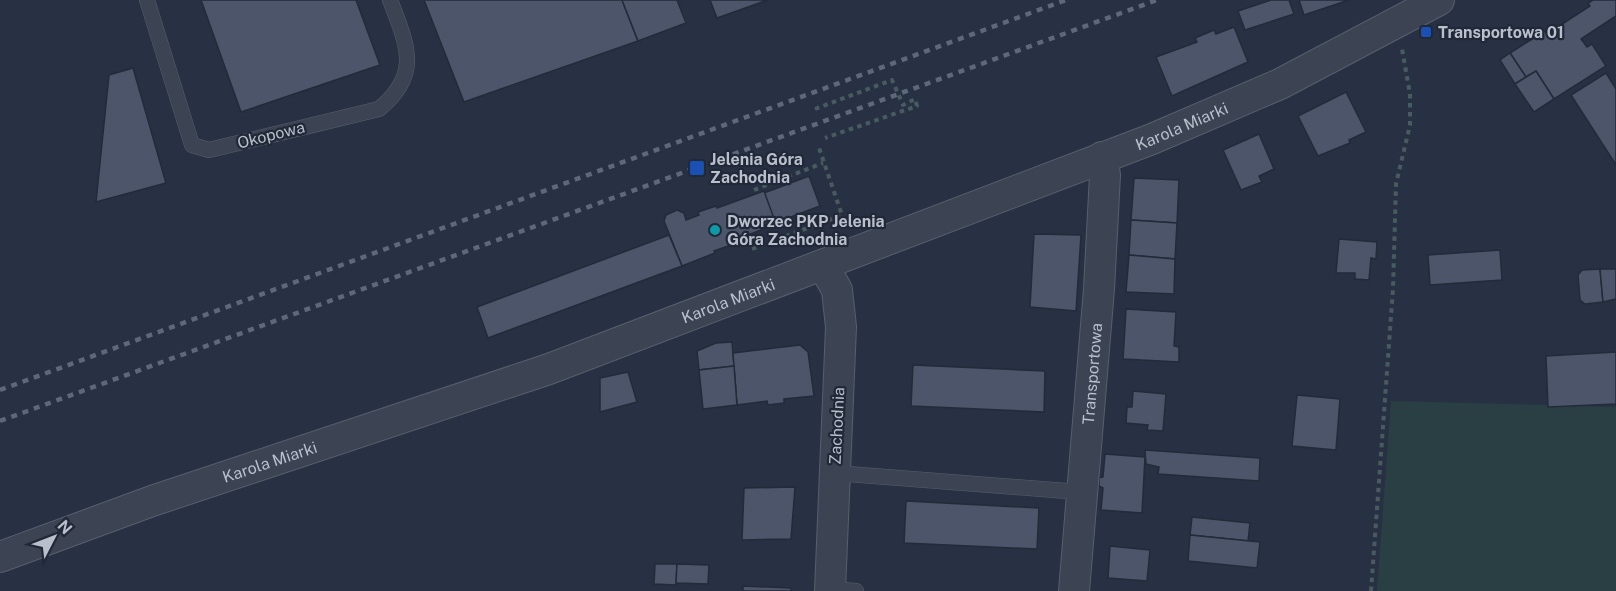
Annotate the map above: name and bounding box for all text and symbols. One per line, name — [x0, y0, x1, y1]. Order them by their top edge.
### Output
place label: Transportowa 01 — [1438, 23, 1564, 42]
marker: Transportowa 01 — [1419, 25, 1433, 39]
street label: Karola Miarki — [1133, 98, 1231, 154]
street label: Okopowa — [235, 117, 307, 153]
place label: Jelenia Góra Zachodnia — [710, 150, 803, 187]
marker: Jelenia Góra Zachodnia — [688, 159, 706, 177]
place label: Dworzec PKP Jelenia Góra Zachodnia — [727, 212, 885, 249]
marker: Dworzec PKP Jelenia Góra Zachodnia — [708, 223, 722, 237]
street label: Karola Miarki — [679, 274, 778, 327]
street label: Transportowa — [1078, 322, 1106, 425]
street label: Zachodnia — [825, 387, 849, 465]
street label: Karola Miarki — [220, 437, 319, 486]
north arrow — [24, 507, 84, 567]
text: N — [54, 516, 76, 538]

